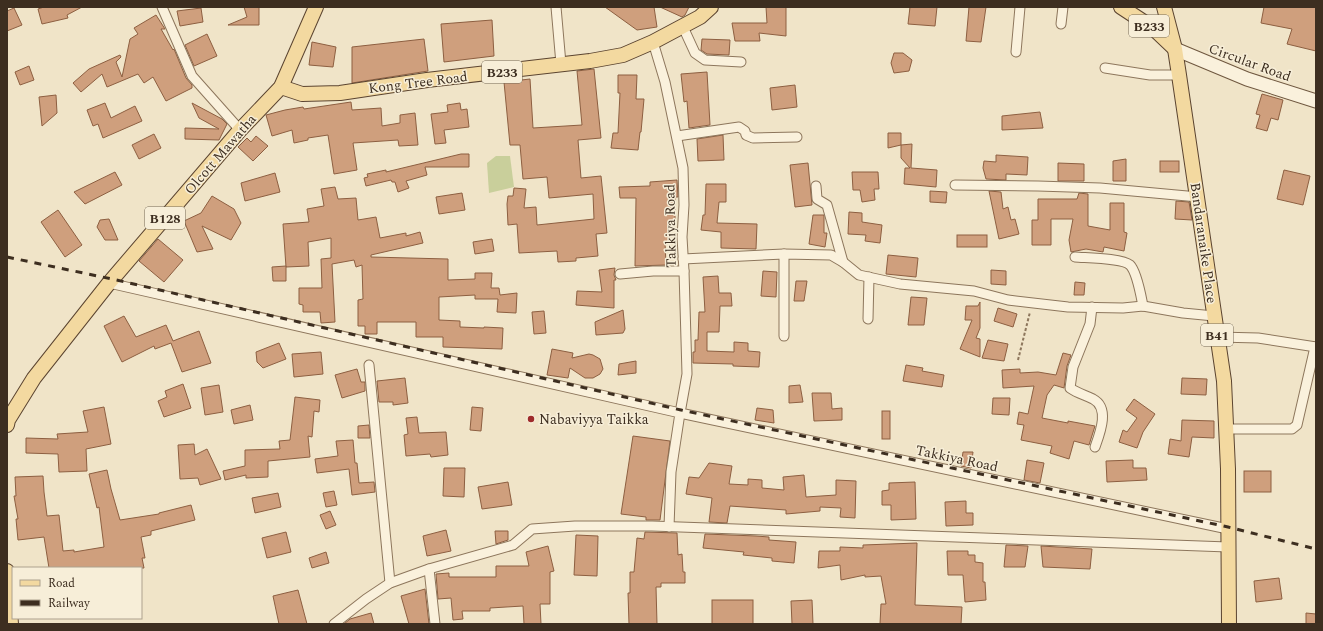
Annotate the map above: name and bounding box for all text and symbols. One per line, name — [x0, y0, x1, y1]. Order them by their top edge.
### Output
road number: B233 — [1129, 15, 1169, 37]
street label: Circular Road — [1206, 38, 1294, 87]
road number: B233 — [482, 61, 522, 83]
street label: Kong Tree Road — [367, 66, 469, 99]
street label: Olcott Mawatha — [179, 109, 261, 199]
street label: Bandaranaike Place — [1185, 181, 1222, 305]
street label: Takkiya Road — [659, 184, 682, 268]
road number: B128 — [145, 207, 185, 229]
road number: B41 — [1201, 324, 1233, 346]
place label: Nabaviyya Taikka — [539, 409, 649, 430]
marker: Nabaviyya Taikka — [526, 414, 536, 424]
street label: Takkiya Road — [914, 439, 1000, 478]
legend — [12, 567, 142, 619]
text: Road — [48, 574, 75, 593]
text: Railway — [48, 594, 91, 613]

